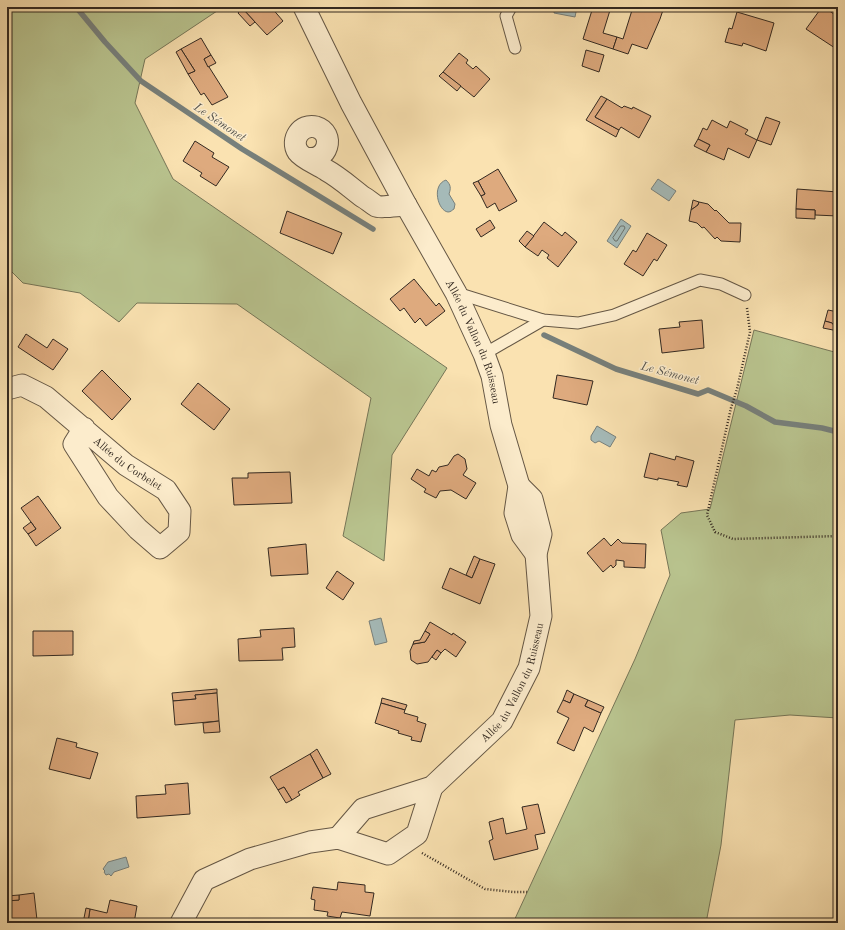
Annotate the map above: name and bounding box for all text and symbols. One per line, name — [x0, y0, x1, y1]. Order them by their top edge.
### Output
water label: Le Sémonet — [191, 101, 248, 145]
street label: Allée du Vallon du Ruisseau — [443, 278, 501, 405]
water label: Le Sémonet — [638, 360, 700, 388]
street label: Allée du Corbelet — [91, 436, 164, 493]
street label: Allée du Vallon du Ruisseau — [479, 622, 546, 745]

